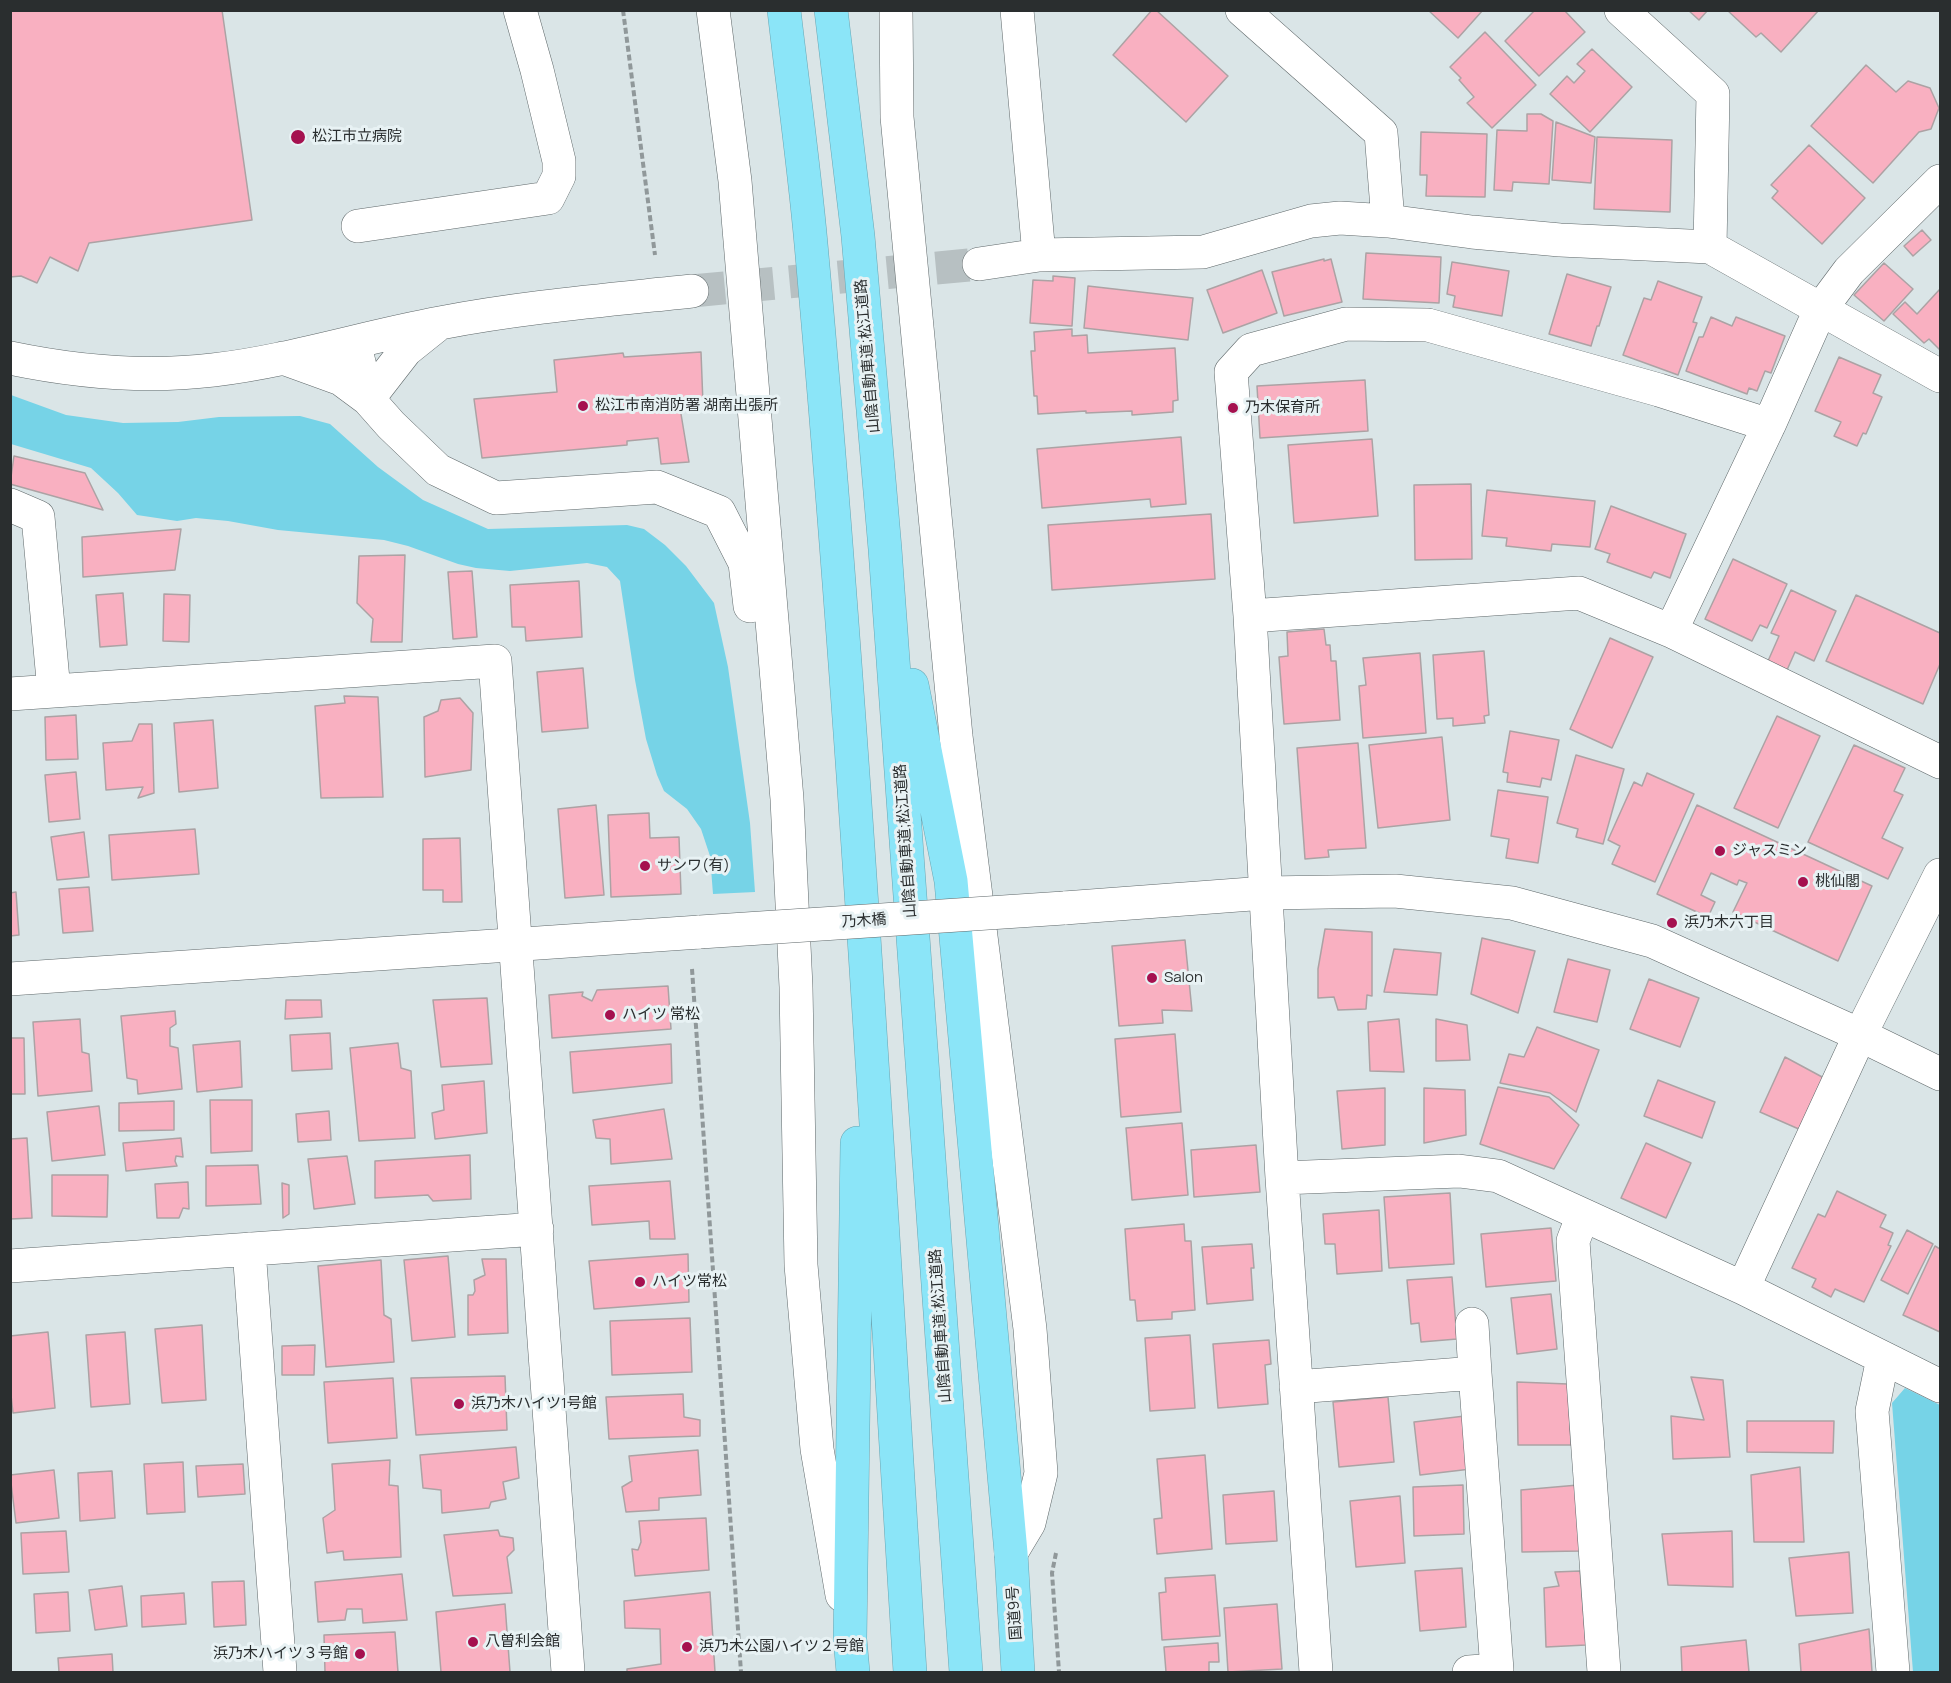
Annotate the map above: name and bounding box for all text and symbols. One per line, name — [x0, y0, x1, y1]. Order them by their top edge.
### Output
marker: 松江市立病院 — [289, 128, 307, 146]
place label: 松江市立病院 — [312, 128, 402, 146]
street label: 山陰自動車道;松江道路 — [852, 278, 884, 434]
place label: 松江市南消防署 湖南出張所 — [595, 397, 778, 415]
marker: 松江市南消防署 湖南出張所 — [576, 399, 590, 413]
place label: 乃木保育所 — [1245, 399, 1320, 417]
marker: 乃木保育所 — [1226, 401, 1240, 415]
street label: 山陰自動車道;松江道路 — [892, 763, 920, 919]
place label: ジャスミン — [1732, 842, 1807, 860]
marker: ジャスミン — [1713, 844, 1727, 858]
place label: サンワ(有) — [657, 857, 730, 875]
marker: サンワ(有) — [638, 859, 652, 873]
place label: 桃仙閣 — [1815, 873, 1860, 891]
marker: 桃仙閣 — [1796, 875, 1810, 889]
street label: 乃木橋 — [841, 910, 887, 932]
place label: 浜乃木六丁目 — [1684, 914, 1774, 932]
marker: 浜乃木六丁目 — [1665, 916, 1679, 930]
place label: Salon — [1164, 969, 1203, 987]
marker: Salon — [1145, 971, 1159, 985]
place label: ハイツ 常松 — [622, 1006, 700, 1024]
marker: ハイツ 常松 — [603, 1008, 617, 1022]
street label: 山陰自動車道;松江道路 — [927, 1248, 955, 1404]
place label: ハイツ常松 — [652, 1273, 727, 1291]
marker: ハイツ常松 — [633, 1275, 647, 1289]
place label: 浜乃木ハイツ1号館 — [471, 1395, 597, 1413]
marker: 浜乃木ハイツ1号館 — [452, 1397, 466, 1411]
street label: 国道9号 — [1004, 1585, 1026, 1641]
place label: 八曽利会館 — [485, 1633, 560, 1651]
marker: 八曽利会館 — [466, 1635, 480, 1649]
place label: 浜乃木公園ハイツ２号館 — [699, 1638, 864, 1656]
marker: 浜乃木公園ハイツ２号館 — [680, 1640, 694, 1654]
place label: 浜乃木ハイツ３号館 — [213, 1645, 348, 1663]
marker: 浜乃木ハイツ３号館 — [353, 1647, 367, 1661]

